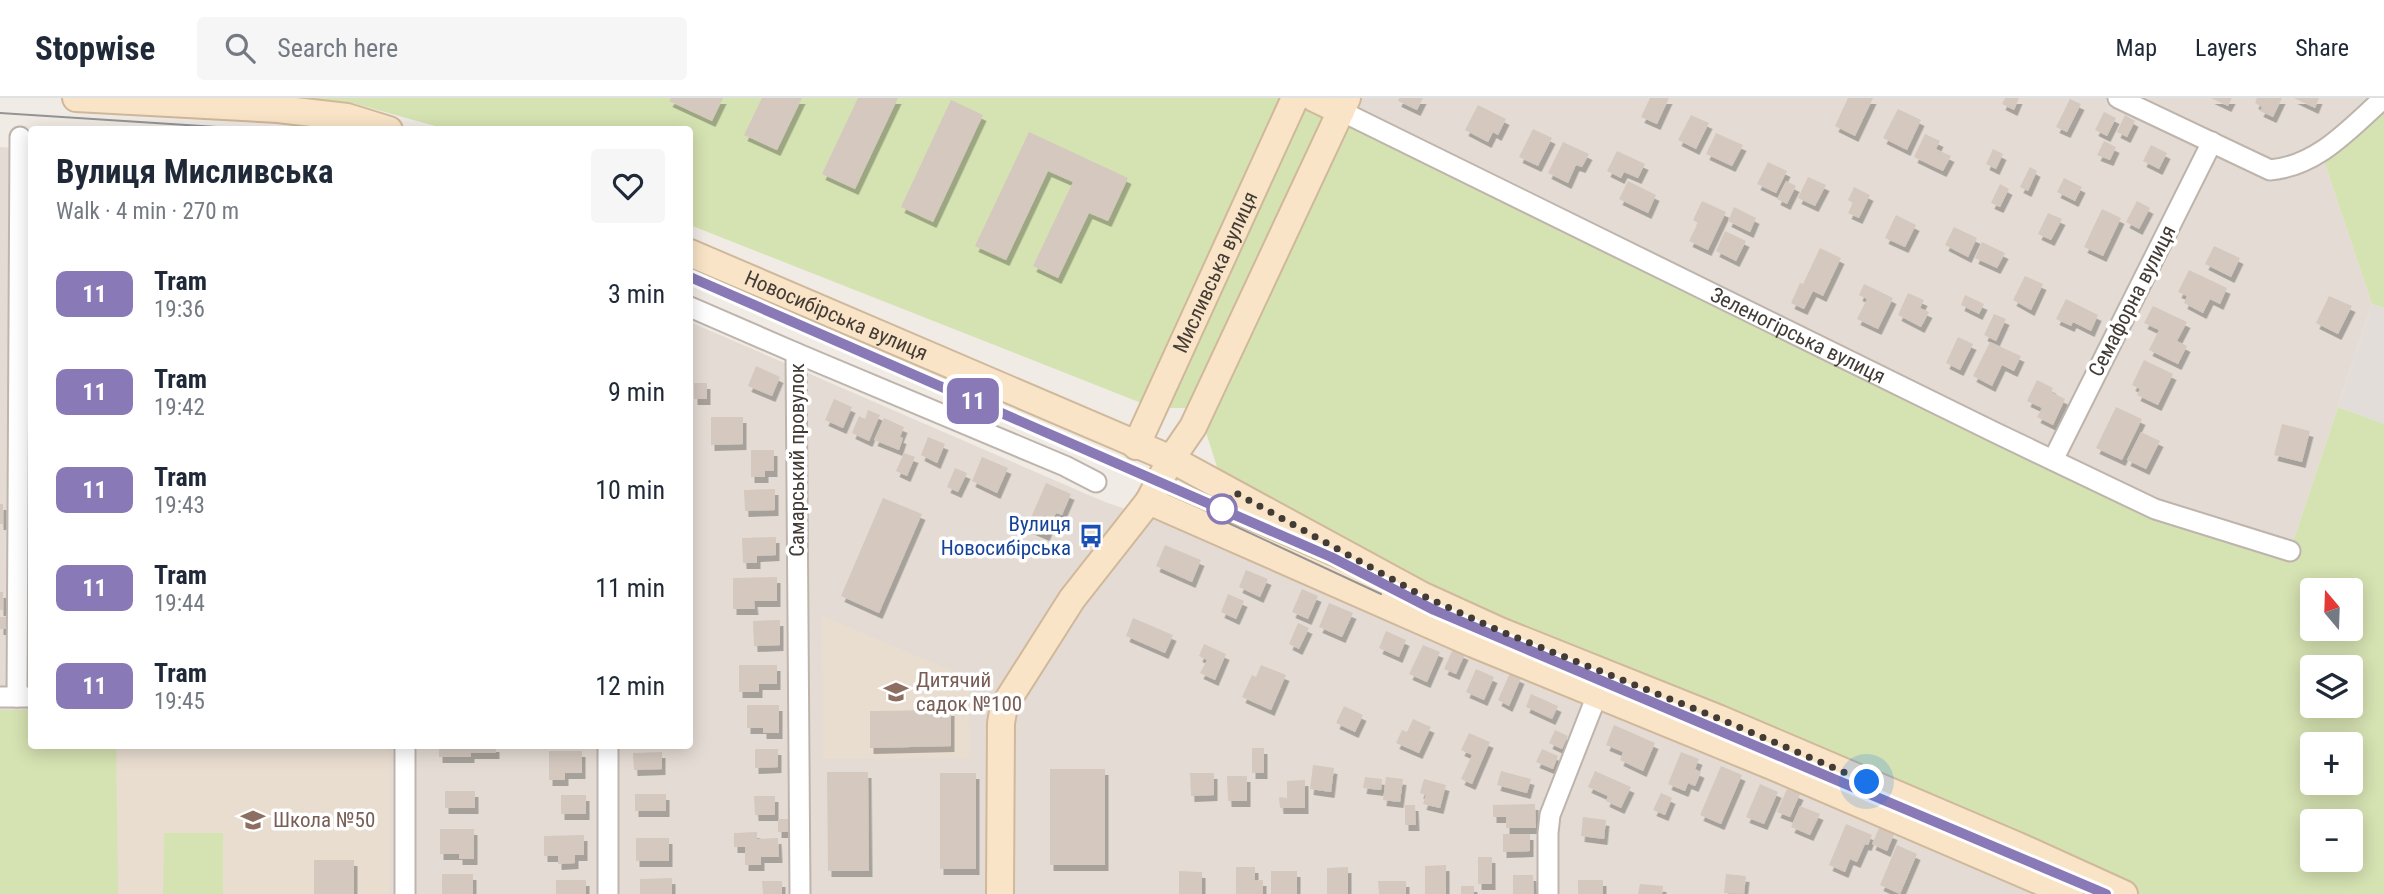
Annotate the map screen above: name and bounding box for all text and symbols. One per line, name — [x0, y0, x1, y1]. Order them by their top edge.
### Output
search box — [197, 17, 687, 80]
text: Stopwise — [35, 29, 155, 68]
icon: search — [221, 29, 259, 67]
text: Search here — [277, 33, 398, 63]
text: Map — [2116, 34, 2157, 62]
text: Layers — [2195, 34, 2257, 62]
text: Share — [2295, 34, 2349, 62]
button: heart — [591, 149, 665, 223]
text: Вулиця Мисливська — [56, 152, 333, 191]
street label: Мисливська вулиця — [1168, 188, 1263, 357]
text: Walk · 4 min · 270 m — [56, 198, 239, 225]
street label: Семафорна вулиця — [2084, 221, 2180, 381]
text: Tram — [154, 266, 207, 296]
street label: Новосибірська вулиця — [741, 266, 931, 365]
text: 3 min — [608, 279, 665, 309]
text: 11 — [82, 280, 107, 308]
street label: Зеленогірська вулиця — [1706, 282, 1889, 389]
text: 19:36 — [154, 296, 205, 323]
street label: Самарський провулок — [785, 363, 809, 557]
text: Tram — [154, 364, 207, 394]
text: 9 min — [608, 377, 665, 407]
text: 11 — [82, 378, 107, 406]
line badge: 11 — [942, 378, 1004, 424]
text: 11 — [961, 387, 985, 415]
text: 19:42 — [154, 394, 205, 421]
text: Tram — [154, 462, 207, 492]
text: 10 min — [595, 475, 665, 505]
text: 11 — [82, 476, 107, 504]
text: 19:43 — [154, 492, 205, 519]
unlabelled marker — [1207, 494, 1237, 524]
place label: Вулиця Новосибірська — [941, 512, 1071, 560]
bus stop icon: Вулиця Новосибірська — [1077, 522, 1105, 550]
text: Tram — [154, 560, 207, 590]
text: 11 min — [595, 573, 665, 603]
text: 11 — [82, 574, 107, 602]
north arrow — [2300, 578, 2362, 640]
map controls — [2300, 578, 2363, 872]
text: 19:44 — [154, 590, 205, 617]
button: layers — [2300, 655, 2363, 718]
text: Tram — [154, 658, 207, 688]
place label: Дитячий садок №100 — [916, 668, 1022, 716]
text: 12 min — [595, 671, 665, 701]
text: 11 — [82, 672, 107, 700]
school or university icon: Дитячий садок №100 — [882, 678, 910, 706]
text: 19:45 — [154, 688, 205, 715]
button: + — [2300, 732, 2363, 795]
your location — [1849, 764, 1884, 799]
school or university icon: Школа №50 — [239, 806, 267, 834]
place label: Школа №50 — [273, 808, 375, 832]
button: − — [2300, 809, 2363, 872]

